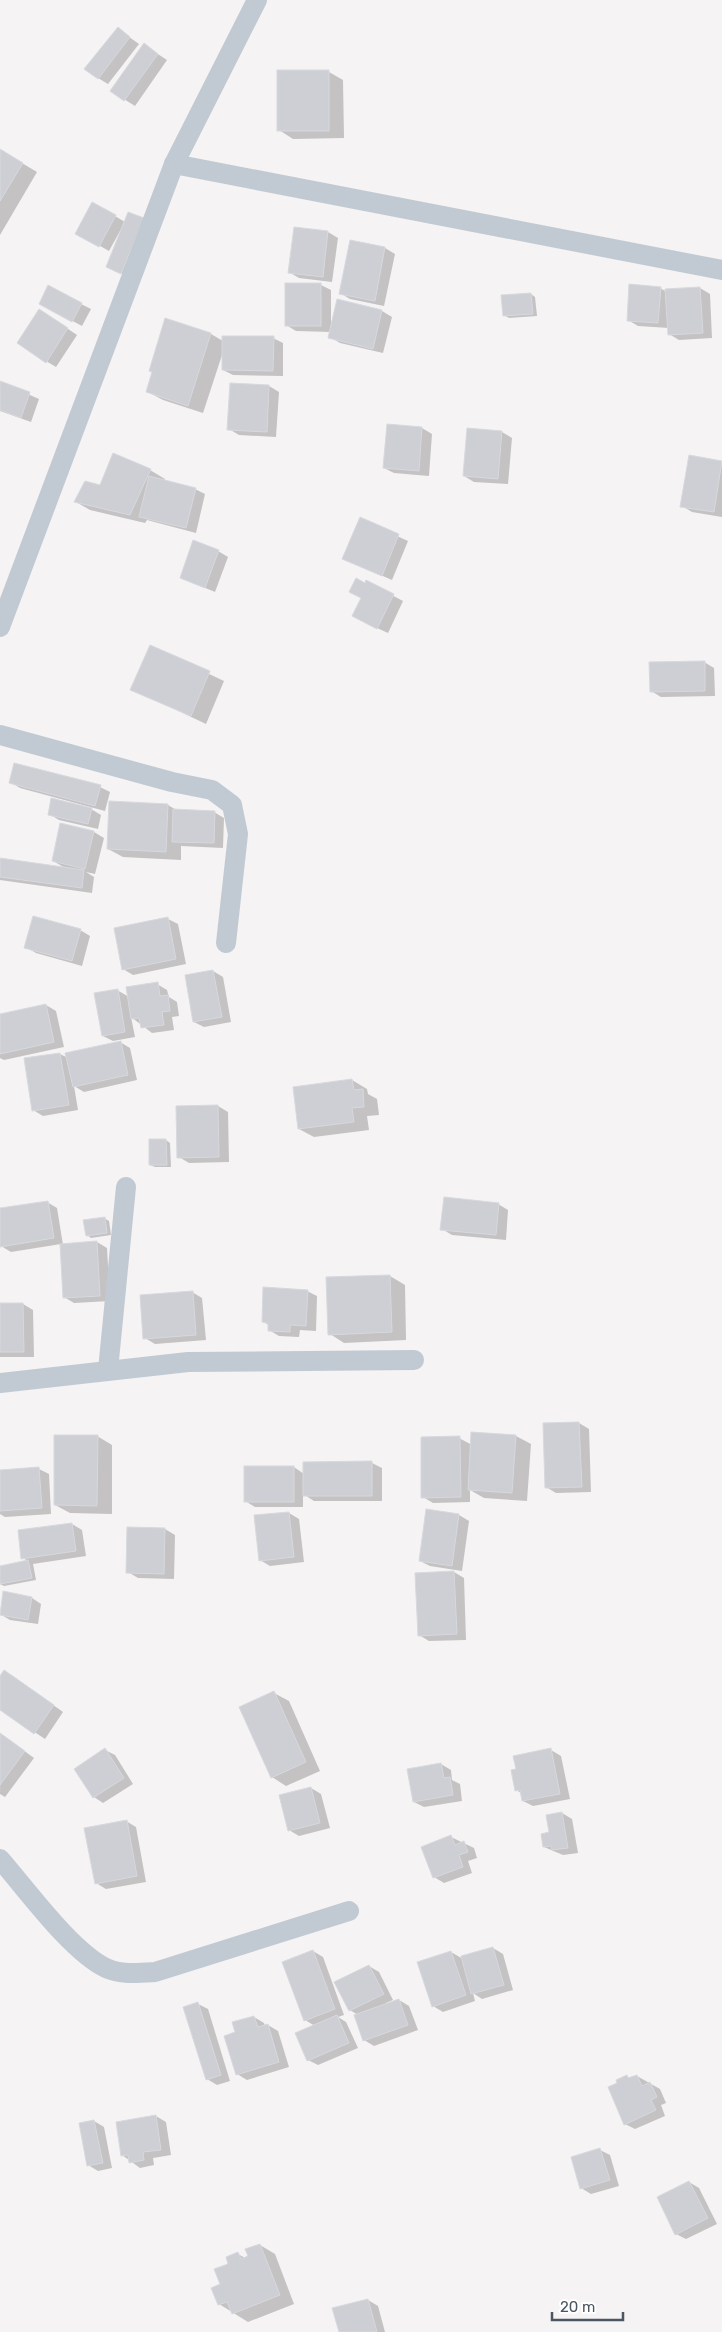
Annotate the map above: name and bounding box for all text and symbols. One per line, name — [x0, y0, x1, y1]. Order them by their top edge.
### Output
scale bar — [552, 2290, 623, 2322]
text: 20 m — [560, 2298, 595, 2316]

